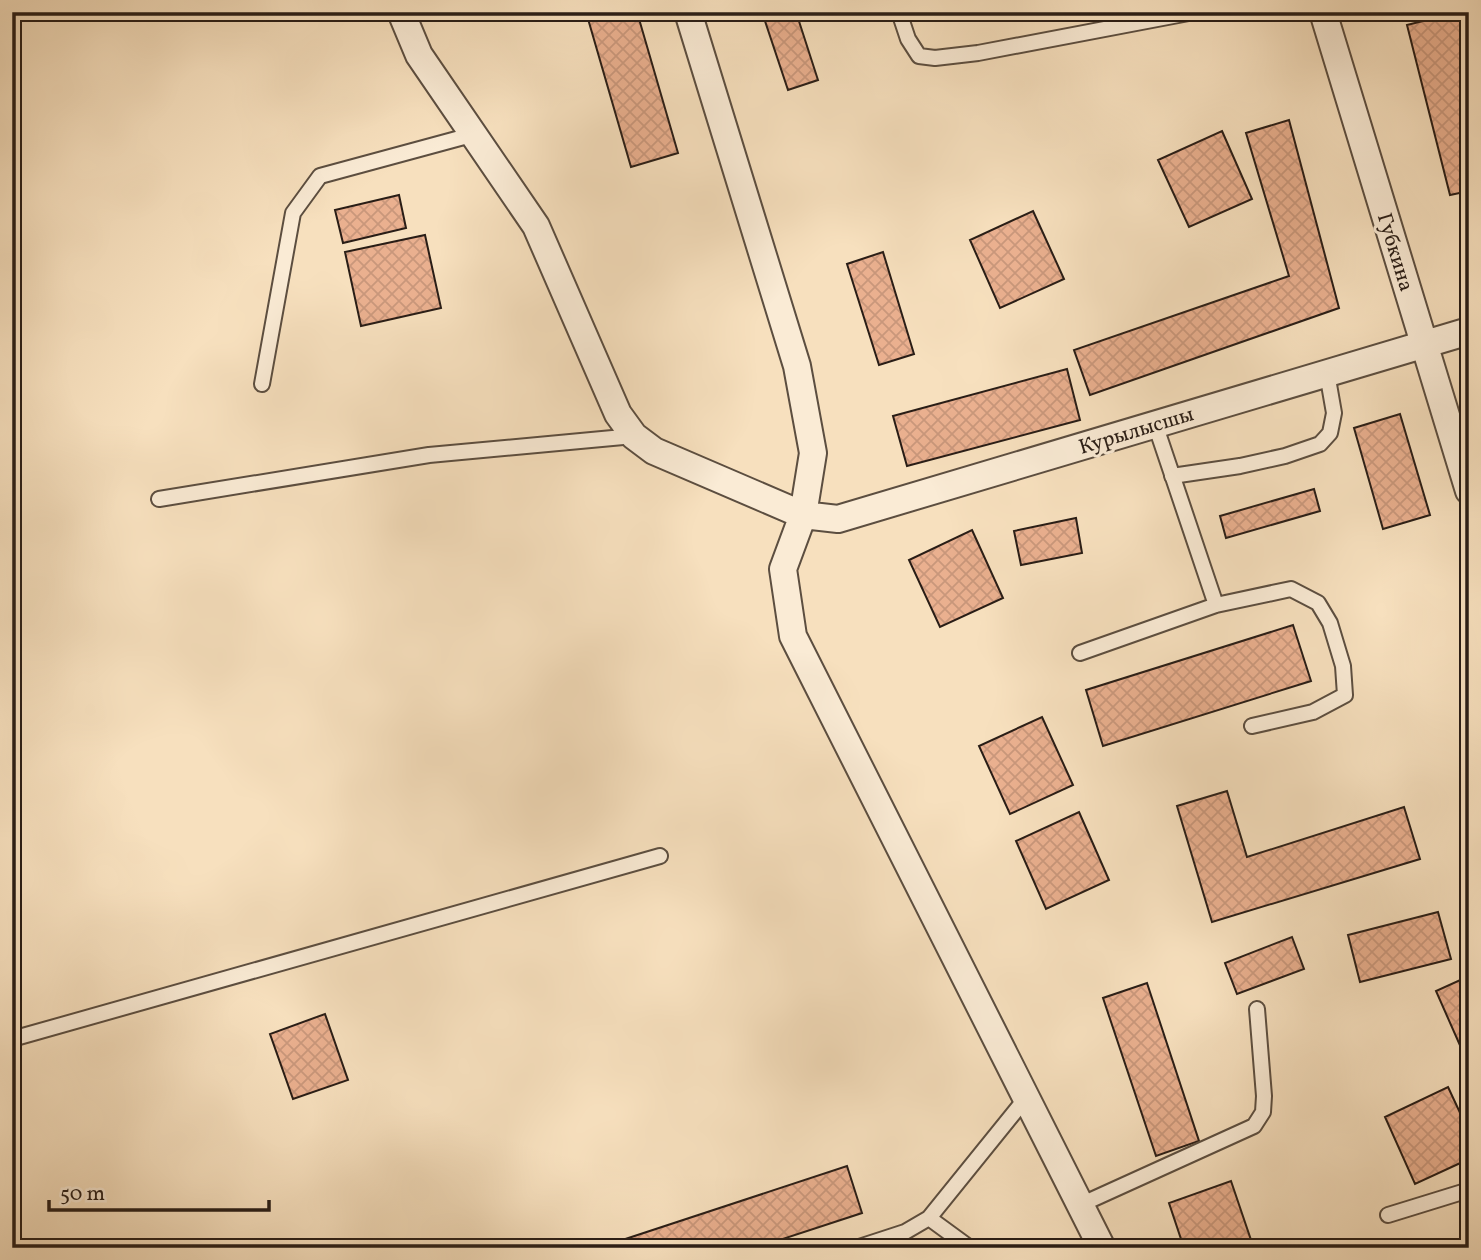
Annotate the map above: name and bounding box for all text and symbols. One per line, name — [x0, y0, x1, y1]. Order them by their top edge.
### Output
street label: Губкина — [1369, 210, 1420, 295]
street label: Курылысшы — [1075, 400, 1198, 463]
scale bar — [49, 1169, 270, 1213]
text: 50 m — [60, 1180, 105, 1209]

